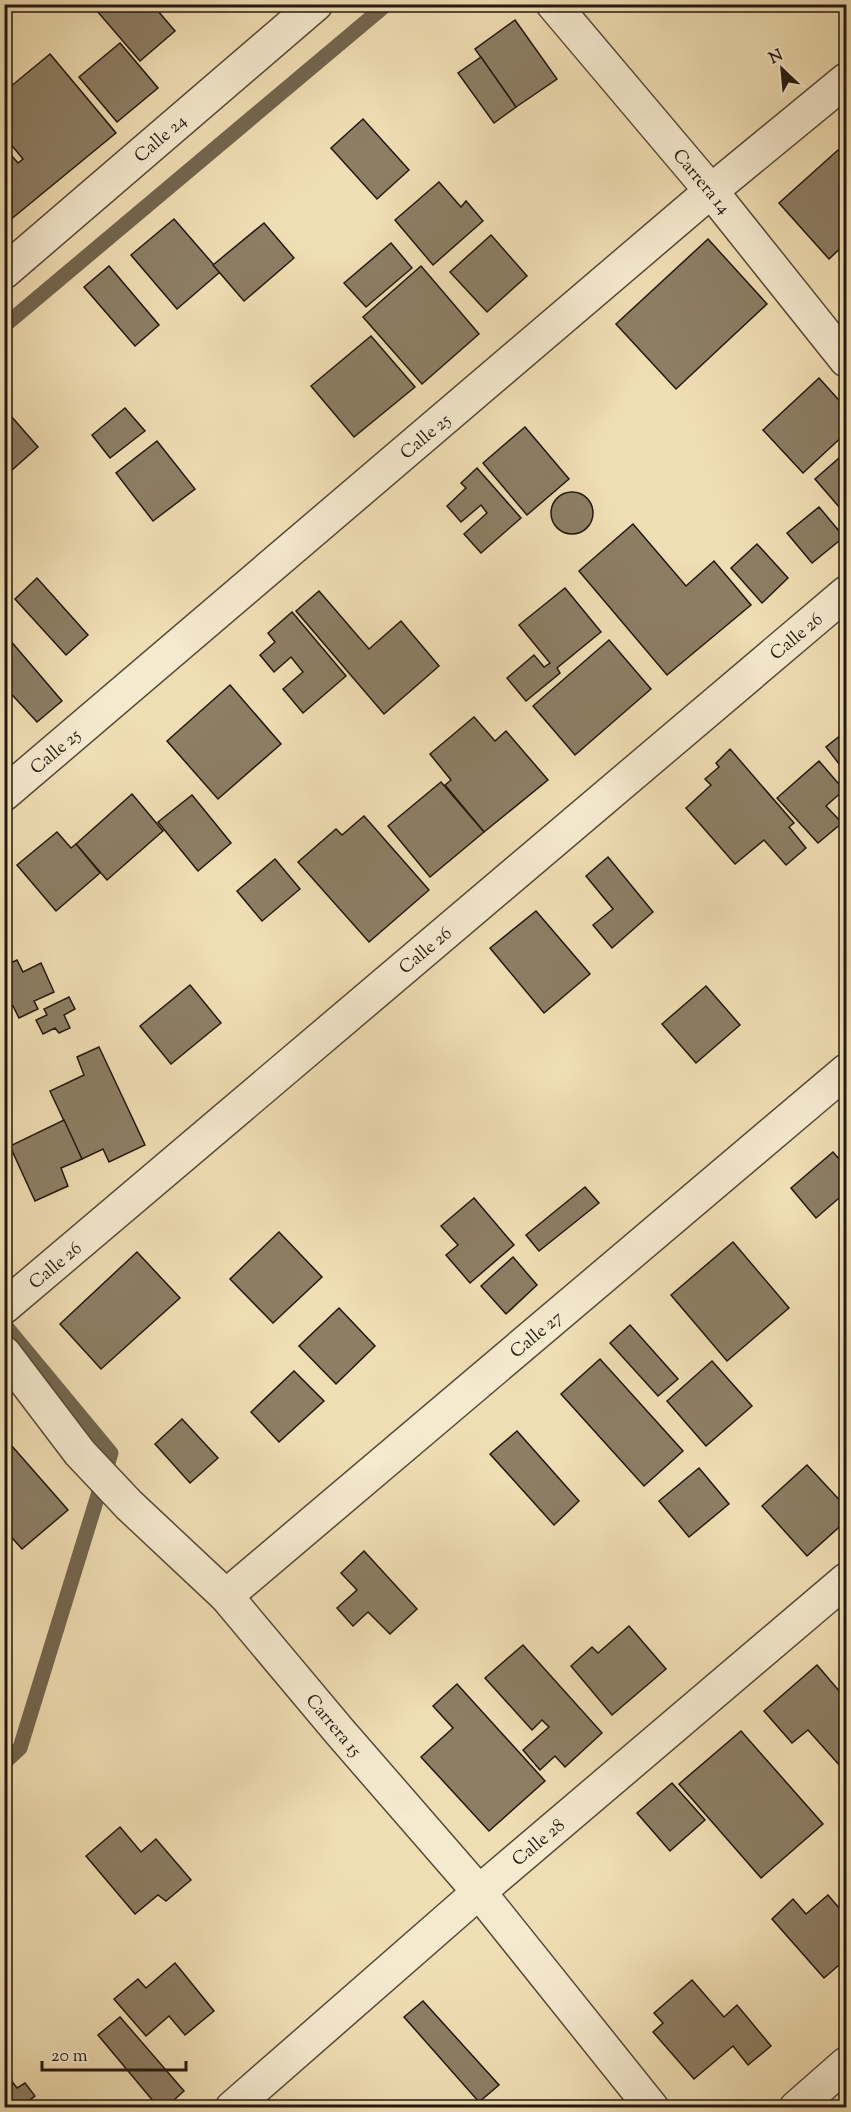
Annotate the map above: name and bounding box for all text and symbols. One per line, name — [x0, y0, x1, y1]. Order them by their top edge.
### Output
north arrow — [752, 39, 812, 99]
text: N — [766, 45, 788, 71]
street label: Calle 24 — [129, 109, 193, 170]
street label: Carrera 14 — [665, 144, 736, 221]
street label: Calle 25 — [395, 409, 457, 467]
street label: Calle 26 — [765, 608, 829, 667]
street label: Calle 25 — [25, 724, 87, 782]
street label: Calle 26 — [394, 922, 458, 981]
street label: Calle 26 — [24, 1237, 88, 1296]
street label: Calle 27 — [505, 1306, 569, 1365]
street label: Carrera 15 — [298, 1689, 367, 1764]
street label: Calle 28 — [507, 1814, 571, 1873]
scale bar — [42, 2034, 186, 2072]
text: 20 m — [51, 2044, 88, 2070]

